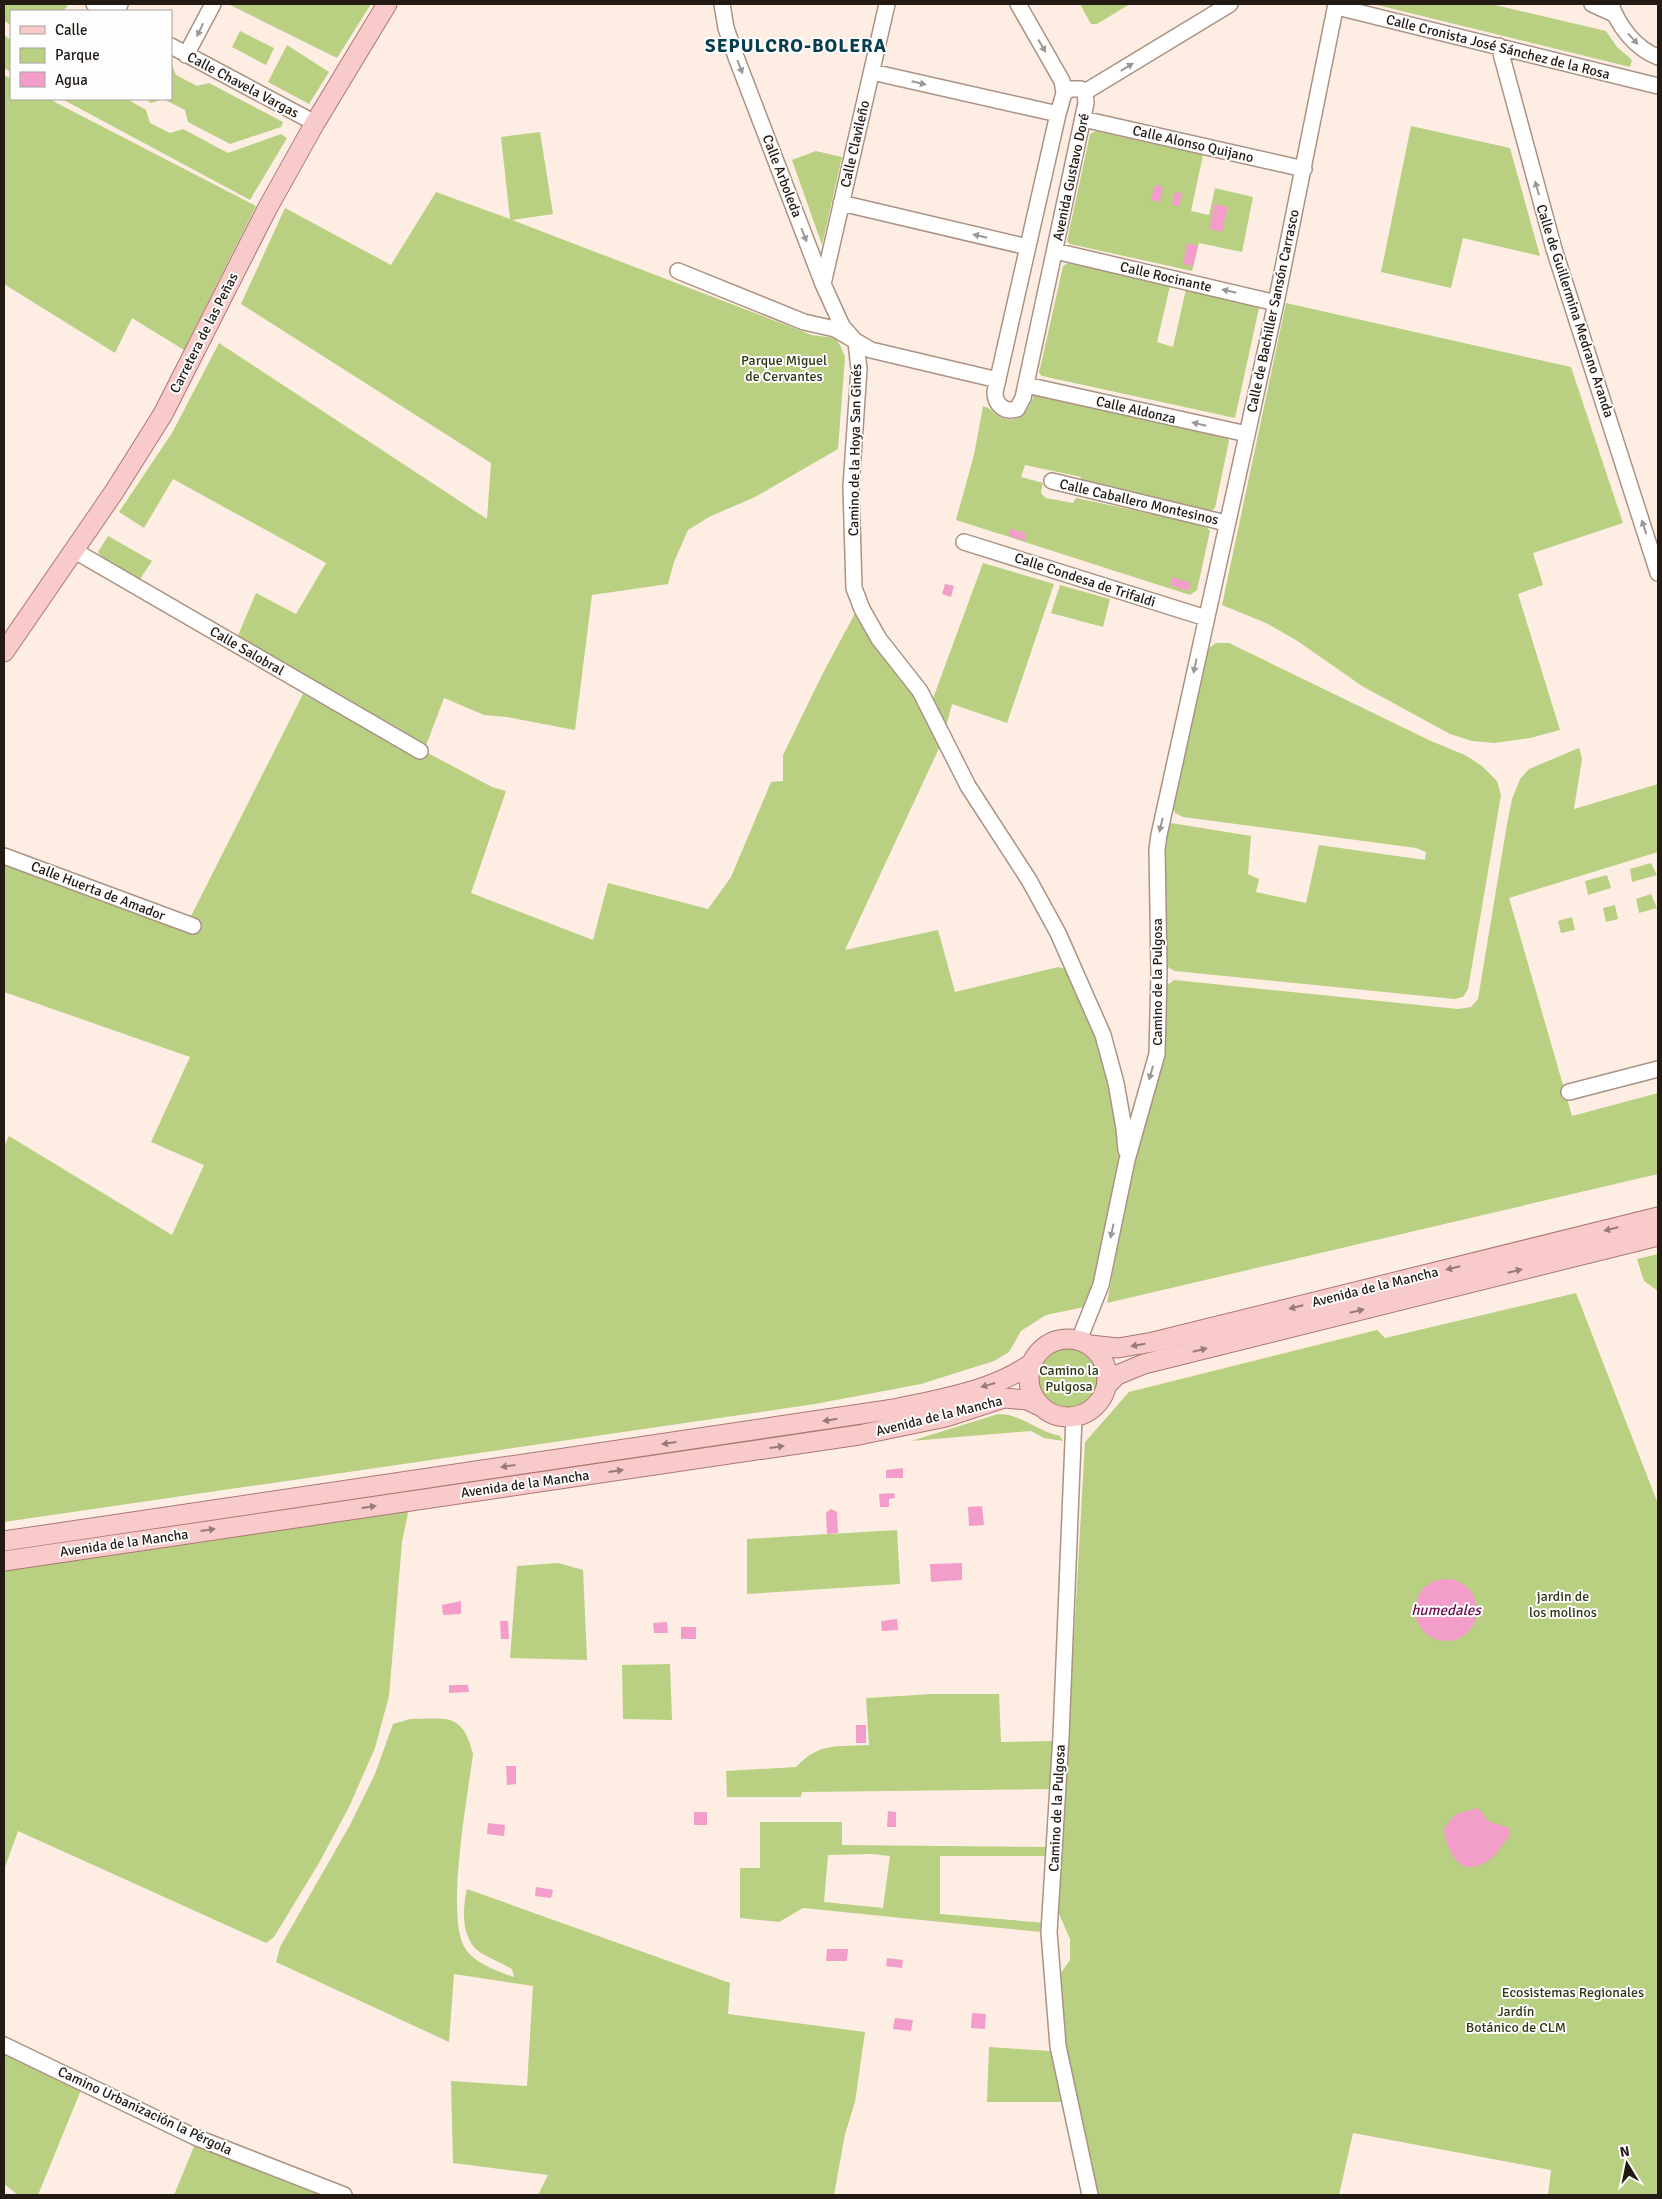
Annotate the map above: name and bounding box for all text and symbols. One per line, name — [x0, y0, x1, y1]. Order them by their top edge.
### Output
legend — [10, 10, 172, 100]
street label: Calle Cronista José Sánchez de la Rosa — [1384, 11, 1612, 83]
text: Calle — [55, 21, 88, 39]
one-way arrow — [196, 23, 204, 37]
one-way arrow — [1628, 33, 1639, 45]
district label: SEPULCRO-BOLERA — [705, 34, 887, 58]
one-way arrow — [1037, 40, 1046, 53]
text: Parque — [55, 46, 100, 64]
street label: Calle Chavela Vargas — [184, 48, 302, 122]
one-way arrow — [737, 60, 744, 75]
one-way arrow — [1120, 62, 1133, 71]
text: Agua — [55, 71, 88, 89]
one-way arrow — [912, 79, 927, 87]
street label: Calle Clavileño — [837, 99, 873, 189]
street label: Avenida Gustavo Doré — [1049, 112, 1093, 242]
street label: Calle Alonso Quijano — [1131, 122, 1255, 166]
street label: Calle Arboleda — [758, 132, 806, 220]
one-way arrow — [1532, 181, 1540, 196]
street label: Calle de Guillermina Medrano Aranda — [1532, 202, 1618, 420]
street label: Calle de Bachiller Sansón Carrasco — [1243, 208, 1303, 414]
one-way arrow — [801, 228, 809, 242]
one-way arrow — [973, 232, 988, 240]
street label: Calle Rocinante — [1118, 258, 1214, 296]
street label: Carretera de las Peñas — [166, 270, 242, 396]
one-way arrow — [1221, 287, 1236, 295]
park label: Parque Miguel de Cervantes — [741, 352, 827, 385]
street label: Camino de la Hoya San Ginés — [845, 364, 865, 536]
street label: Calle Aldonza — [1094, 393, 1178, 427]
one-way arrow — [1191, 419, 1207, 427]
street label: Calle Caballero Montesinos — [1058, 475, 1220, 529]
one-way arrow — [1639, 519, 1647, 534]
street label: Calle Condesa de Trifaldi — [1012, 549, 1158, 611]
street label: Calle Salobral — [207, 623, 287, 679]
one-way arrow — [1191, 658, 1199, 674]
one-way arrow — [1157, 817, 1165, 832]
street label: Calle Huerta de Amador — [29, 858, 168, 925]
street label: Camino de la Pulgosa — [1149, 918, 1166, 1046]
one-way arrow — [1147, 1066, 1155, 1081]
one-way arrow — [1108, 1223, 1116, 1239]
one-way arrow — [1603, 1225, 1618, 1233]
street label: Avenida de la Mancha — [1310, 1263, 1440, 1311]
one-way arrow — [1446, 1264, 1461, 1272]
one-way arrow — [1507, 1267, 1522, 1275]
one-way arrow — [1288, 1303, 1303, 1311]
one-way arrow — [1350, 1306, 1365, 1314]
one-way arrow — [1129, 1341, 1145, 1349]
one-way arrow — [1192, 1346, 1207, 1354]
park label: Camino la Pulgosa — [1039, 1362, 1099, 1395]
one-way arrow — [981, 1381, 996, 1389]
street label: Avenida de la Mancha — [874, 1392, 1004, 1440]
one-way arrow — [821, 1416, 837, 1424]
one-way arrow — [661, 1439, 677, 1447]
one-way arrow — [769, 1443, 785, 1451]
one-way arrow — [500, 1463, 516, 1471]
one-way arrow — [608, 1466, 624, 1474]
street label: Avenida de la Mancha — [460, 1467, 590, 1501]
one-way arrow — [361, 1502, 377, 1510]
street label: Avenida de la Mancha — [59, 1526, 189, 1560]
one-way arrow — [200, 1526, 216, 1534]
park label: jardin de los molinos — [1529, 1588, 1597, 1621]
water label: humedales — [1411, 1601, 1482, 1619]
street label: Camino de la Pulgosa — [1045, 1744, 1069, 1872]
park label: Ecosistemas Regionales — [1502, 1984, 1644, 2001]
park label: Jardín Botánico de CLM — [1466, 2003, 1566, 2036]
street label: Camino Urbanización la Pérgola — [55, 2063, 235, 2159]
north arrow — [1602, 2139, 1652, 2189]
text: N — [1619, 2142, 1631, 2161]

